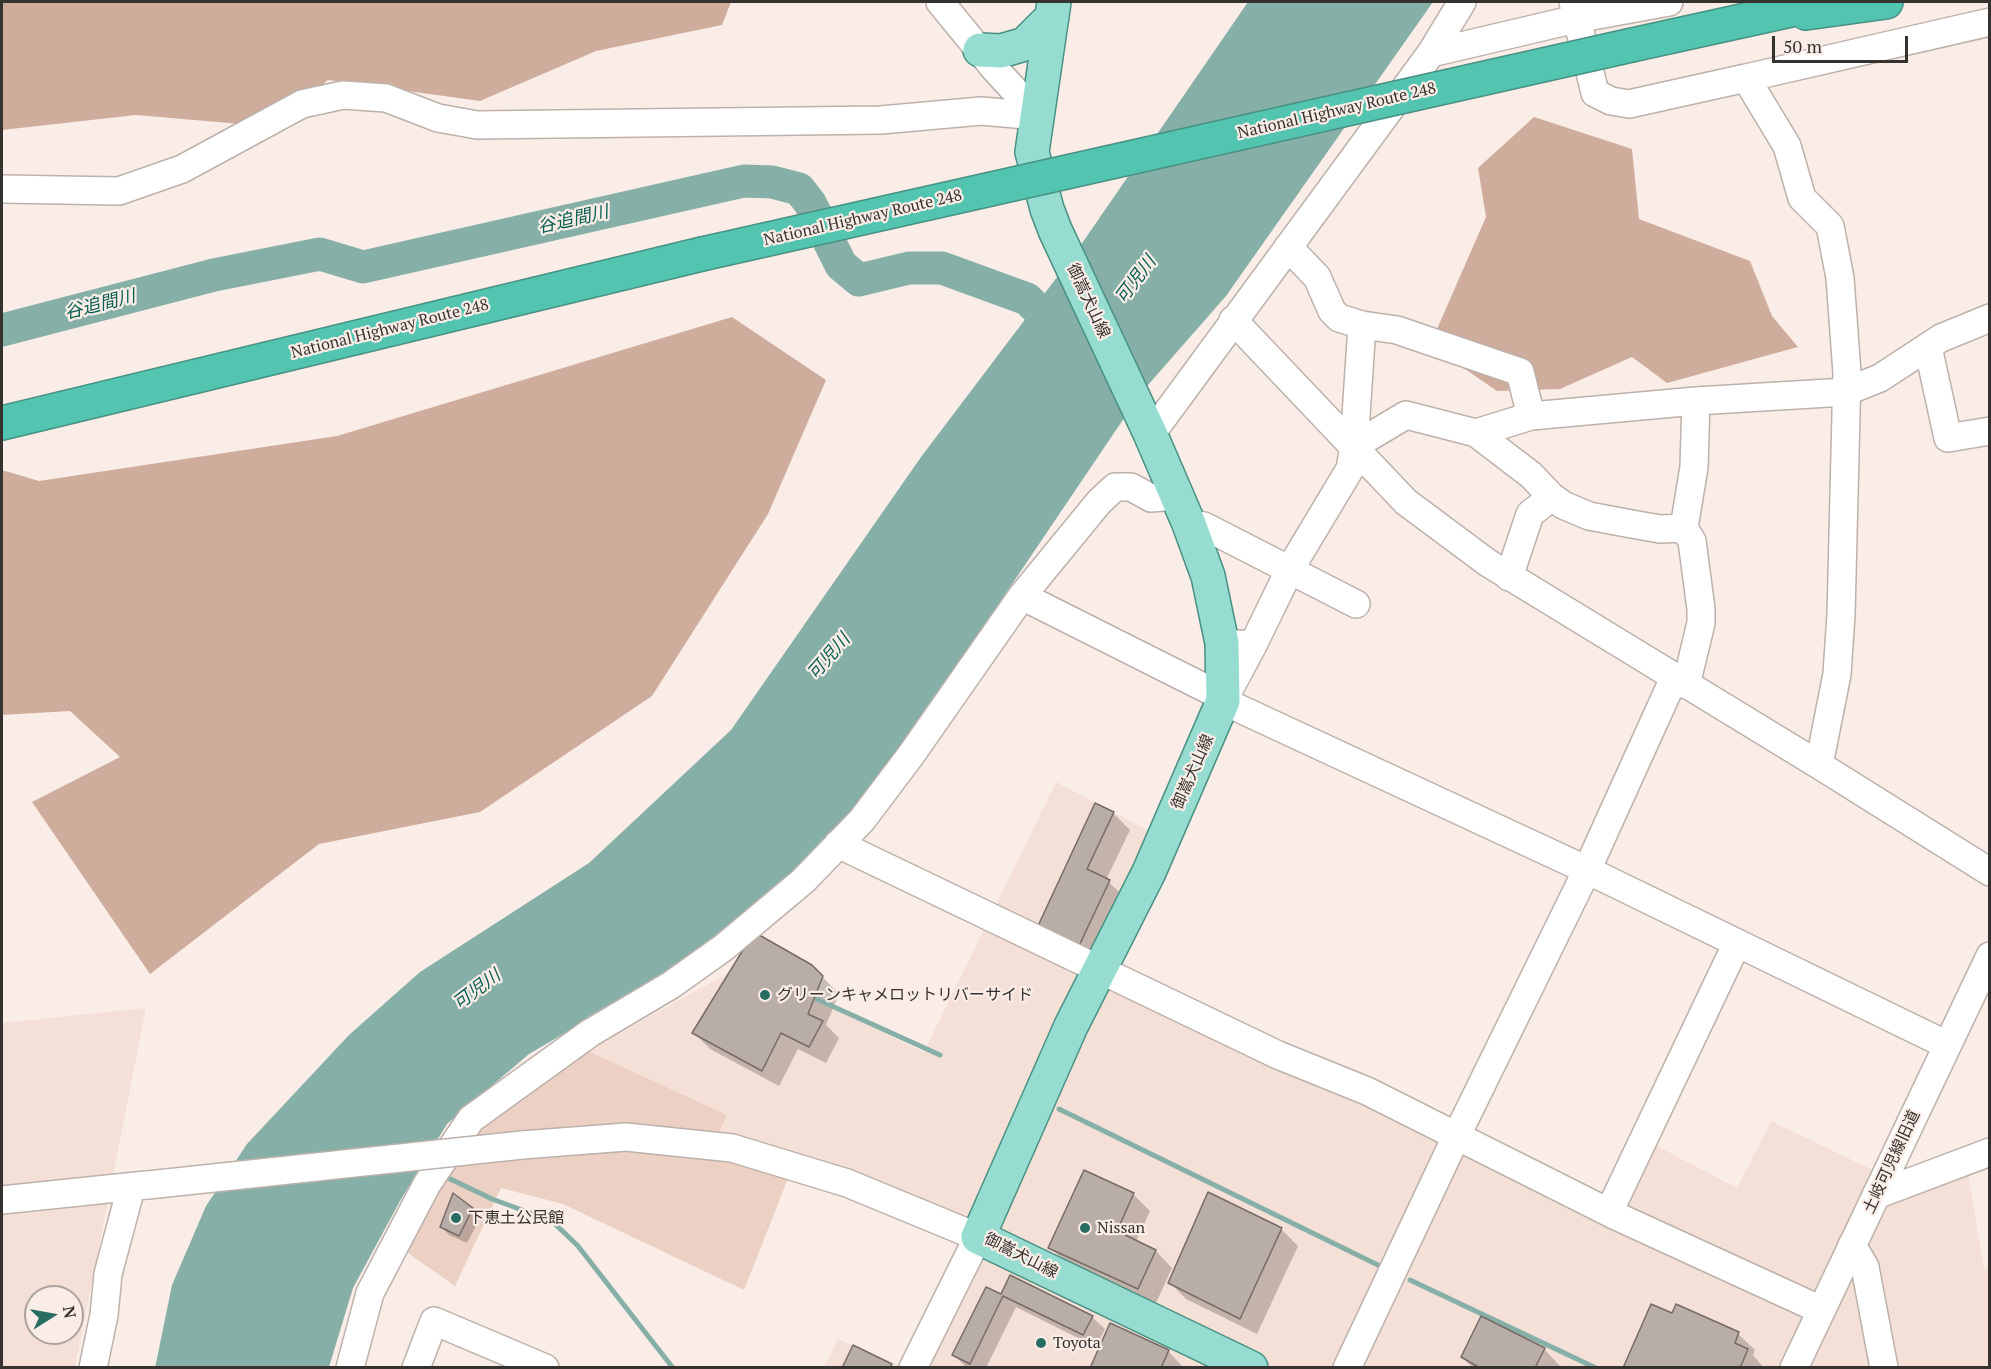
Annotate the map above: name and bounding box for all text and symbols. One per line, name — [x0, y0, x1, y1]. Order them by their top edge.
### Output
scale bar — [1775, 24, 1912, 62]
text: 50 m — [1783, 34, 1822, 58]
street label: National Highway Route 248 — [1236, 79, 1438, 143]
street label: National Highway Route 248 — [762, 186, 964, 250]
water label: 谷追間川 — [535, 201, 611, 239]
water label: 可児川 — [1111, 252, 1161, 308]
street label: 御嵩犬山線 — [1062, 261, 1114, 341]
water label: 谷追間川 — [62, 286, 138, 324]
street label: National Highway Route 248 — [289, 295, 491, 363]
water label: 可児川 — [803, 630, 855, 684]
street label: 御嵩犬山線 — [1168, 732, 1218, 812]
water label: 可児川 — [449, 965, 505, 1015]
place label: グリーンキャメロットリバーサイド — [777, 985, 1033, 1005]
marker: グリーンキャメロットリバーサイド — [758, 988, 772, 1002]
street label: 土岐可児線旧道 — [1860, 1107, 1924, 1217]
place label: 下恵土公民館 — [468, 1208, 564, 1228]
marker: 下恵土公民館 — [449, 1211, 463, 1225]
place label: Nissan — [1097, 1218, 1145, 1238]
marker: Nissan — [1078, 1221, 1092, 1235]
street label: 御嵩犬山線 — [981, 1229, 1061, 1283]
north arrow — [24, 1285, 84, 1345]
text: N — [58, 1304, 82, 1320]
place label: Toyota — [1053, 1333, 1101, 1353]
marker: Toyota — [1034, 1336, 1048, 1350]

